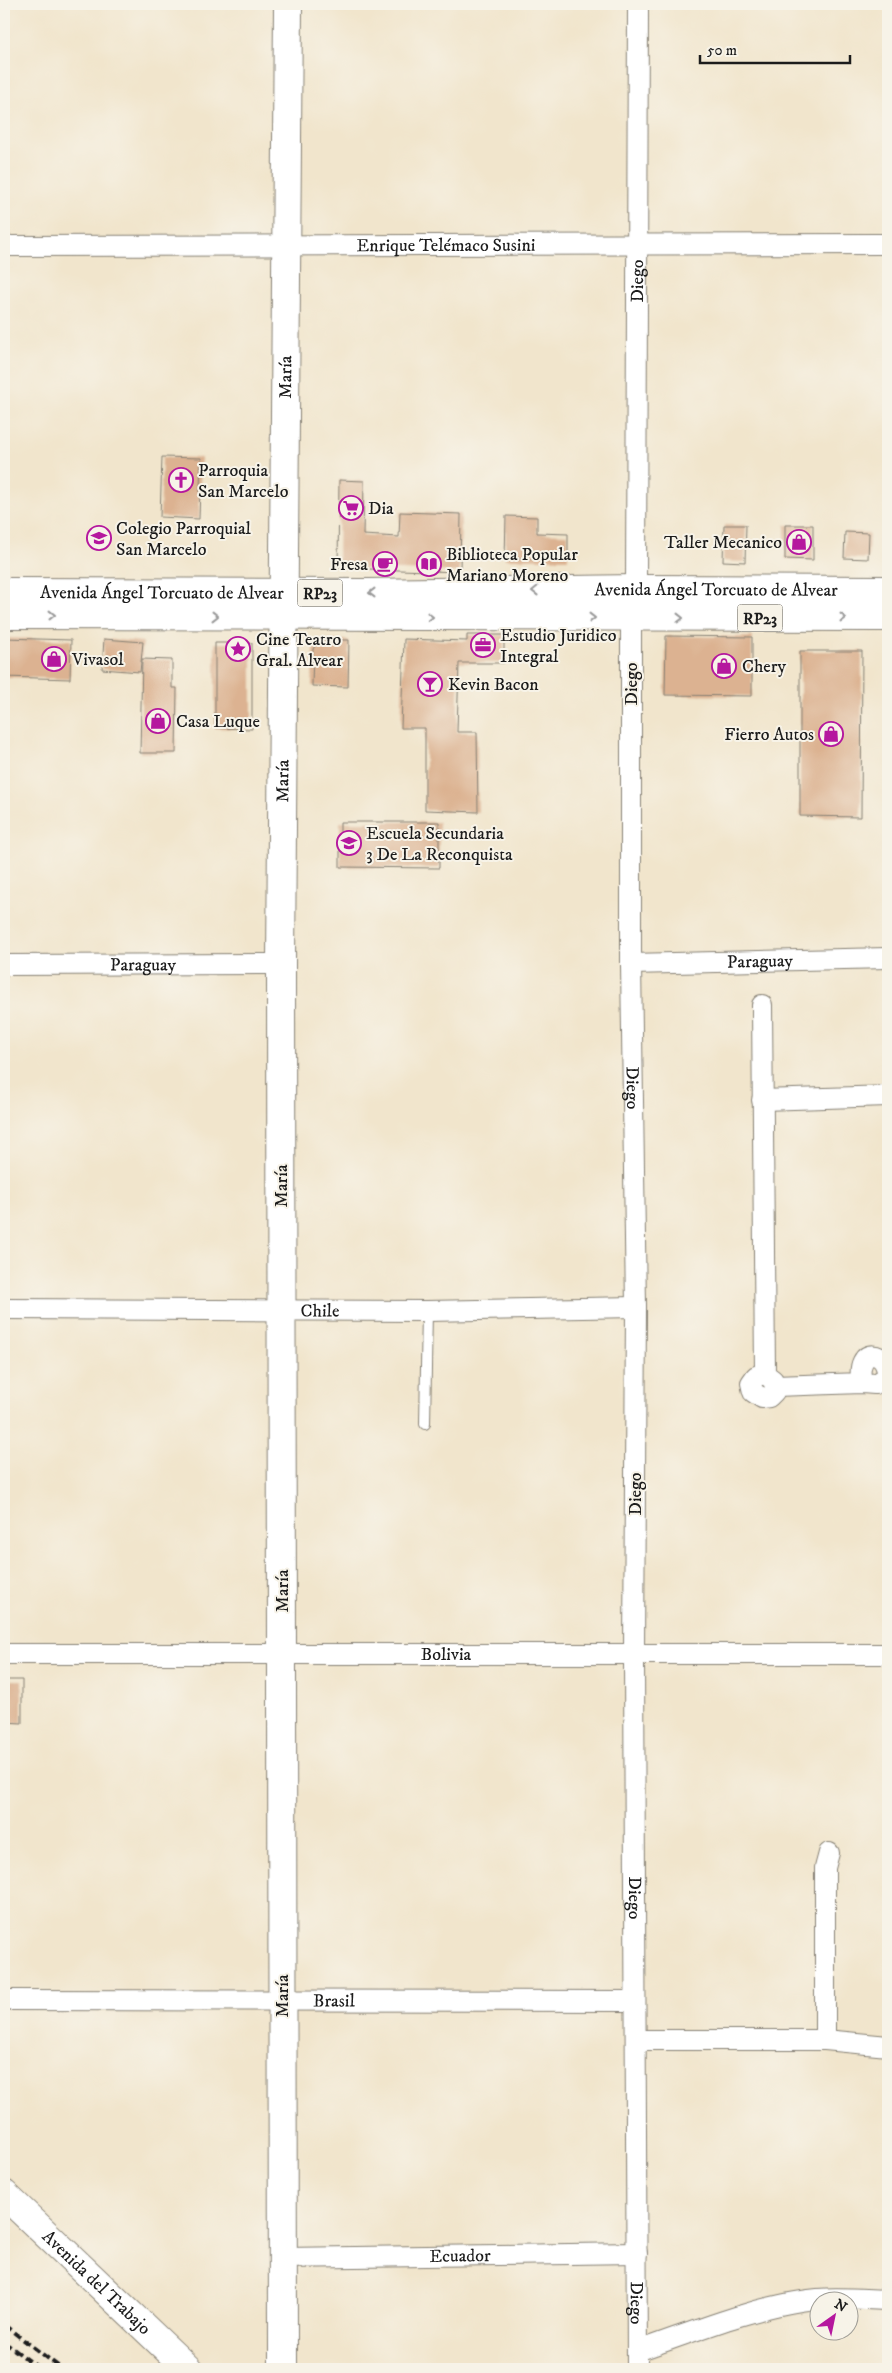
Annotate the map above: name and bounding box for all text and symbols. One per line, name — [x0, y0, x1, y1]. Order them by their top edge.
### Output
scale bar — [700, 32, 850, 64]
text: 50 m — [707, 41, 737, 60]
street label: Enrique Telémaco Susini — [356, 235, 536, 257]
street label: Diego — [627, 259, 649, 303]
street label: María — [275, 355, 297, 399]
place label: Parroquia San Marcelo — [198, 460, 289, 503]
church icon: Parroquia San Marcelo — [168, 467, 194, 493]
supermarket icon: Dia — [338, 495, 364, 521]
place label: Dia — [368, 498, 394, 520]
place label: Colegio Parroquial San Marcelo — [116, 518, 252, 561]
school or university icon: Colegio Parroquial San Marcelo — [86, 525, 112, 551]
shop icon: Taller Mecanico — [786, 529, 812, 555]
place label: Taller Mecanico — [664, 532, 782, 554]
place label: Biblioteca Popular Mariano Moreno — [446, 544, 578, 587]
cafe icon: Fresa — [372, 551, 398, 577]
library icon: Biblioteca Popular Mariano Moreno — [416, 551, 442, 577]
place label: Fresa — [330, 554, 368, 576]
street label: Avenida Ángel Torcuato de Alvear — [594, 578, 838, 602]
road number: RP23 — [298, 580, 342, 606]
street label: Avenida Ángel Torcuato de Alvear — [40, 581, 284, 605]
one-way arrow — [530, 586, 538, 596]
one-way arrow — [368, 588, 376, 598]
road number: RP23 — [738, 604, 782, 632]
one-way arrow — [49, 610, 57, 620]
one-way arrow — [212, 611, 219, 621]
one-way arrow — [426, 612, 434, 622]
one-way arrow — [589, 613, 597, 623]
one-way arrow — [676, 613, 684, 623]
one-way arrow — [839, 613, 847, 623]
place label: Estudio Juridico Integral — [500, 625, 617, 668]
place label: Cine Teatro Gral. Alvear — [256, 629, 343, 672]
office icon: Estudio Juridico Integral — [470, 632, 496, 658]
place icon: Cine Teatro Gral. Alvear — [225, 636, 251, 662]
shop icon: Vivasol — [41, 646, 67, 672]
place label: Vivasol — [71, 649, 124, 671]
shop icon: Chery — [711, 653, 737, 679]
place label: Chery — [742, 656, 786, 678]
street label: Diego — [621, 662, 643, 706]
bar icon: Kevin Bacon — [417, 671, 443, 697]
place label: Kevin Bacon — [448, 674, 539, 696]
shop icon: Casa Luque — [145, 708, 171, 734]
place label: Casa Luque — [176, 711, 260, 733]
shop icon: Fierro Autos — [818, 721, 844, 747]
place label: Fierro Autos — [724, 724, 814, 746]
street label: María — [272, 759, 294, 803]
place label: Escuela Secundaria 3 De La Reconquista — [366, 823, 513, 866]
school or university icon: Escuela Secundaria 3 De La Reconquista — [336, 830, 362, 856]
street label: Paraguay — [727, 950, 794, 974]
street label: Paraguay — [110, 954, 177, 977]
street label: Diego — [620, 1066, 643, 1110]
street label: María — [271, 1164, 293, 1208]
street label: Chile — [300, 1300, 339, 1323]
street label: Diego — [625, 1472, 647, 1516]
street label: María — [272, 1569, 294, 1613]
street label: Bolivia — [421, 1644, 472, 1666]
street label: Diego — [623, 1876, 645, 1920]
street label: María — [272, 1974, 294, 2018]
street label: Brasil — [313, 1990, 355, 2013]
street label: Avenida del Trabajo — [37, 2226, 155, 2340]
street label: Ecuador — [429, 2245, 491, 2268]
street label: Diego — [625, 2281, 647, 2325]
north arrow — [810, 2290, 860, 2340]
text: N — [831, 2295, 851, 2317]

